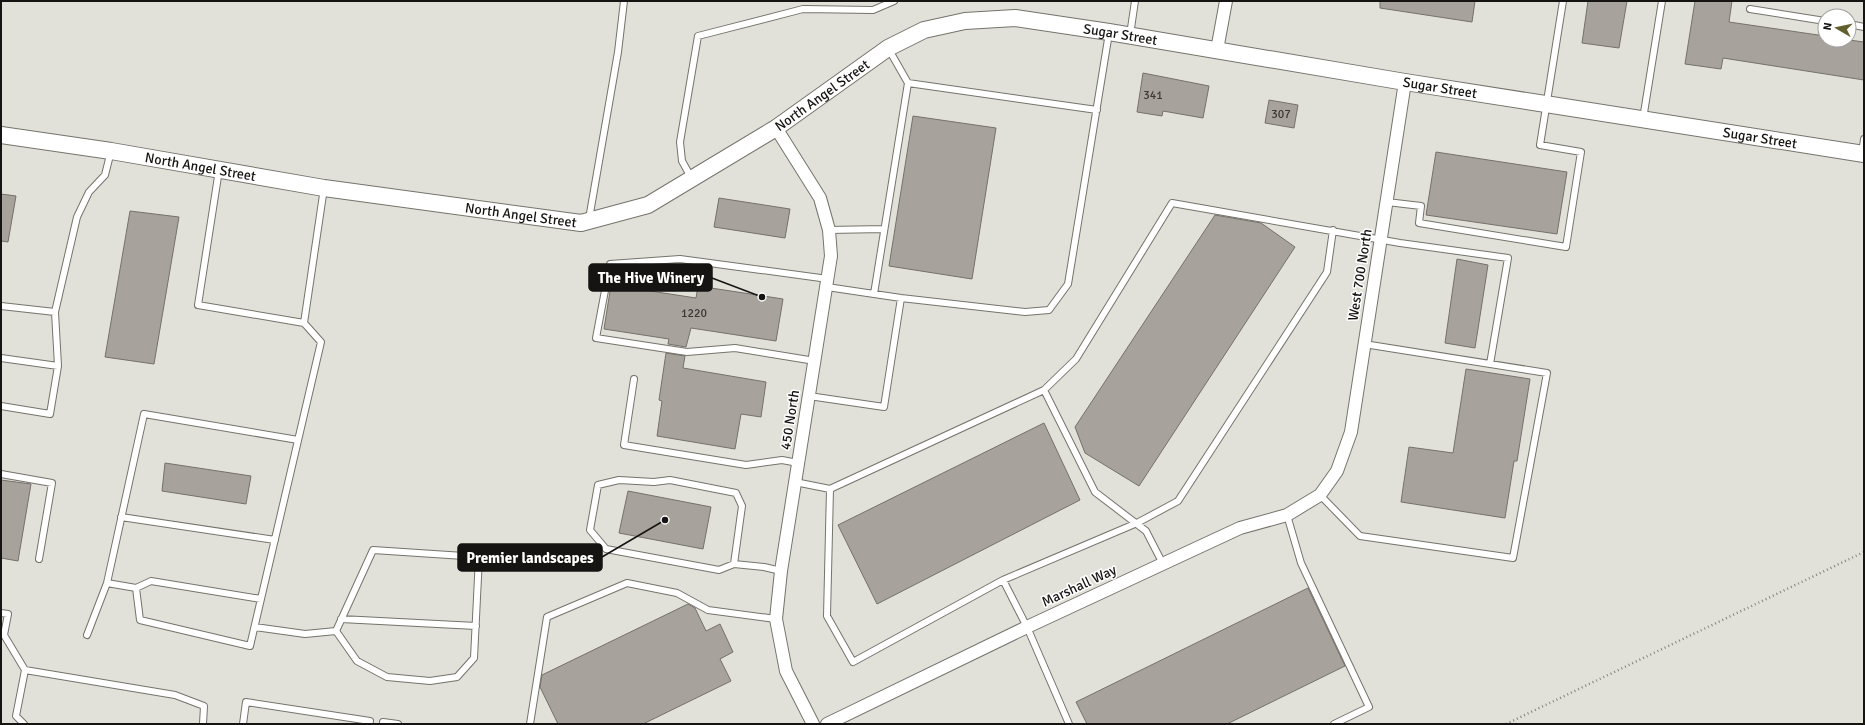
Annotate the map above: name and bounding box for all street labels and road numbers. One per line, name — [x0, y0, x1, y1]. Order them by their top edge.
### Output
street label: Sugar Street — [1082, 20, 1159, 49]
street label: North Angel Street — [771, 56, 873, 135]
street label: Sugar Street — [1402, 73, 1478, 102]
street label: Sugar Street — [1722, 123, 1798, 152]
street label: North Angel Street — [144, 149, 257, 185]
street label: North Angel Street — [464, 199, 578, 231]
street label: West 700 North — [1344, 228, 1376, 322]
street label: 450 North — [777, 389, 803, 451]
street label: Marshall Way — [1039, 561, 1119, 611]

